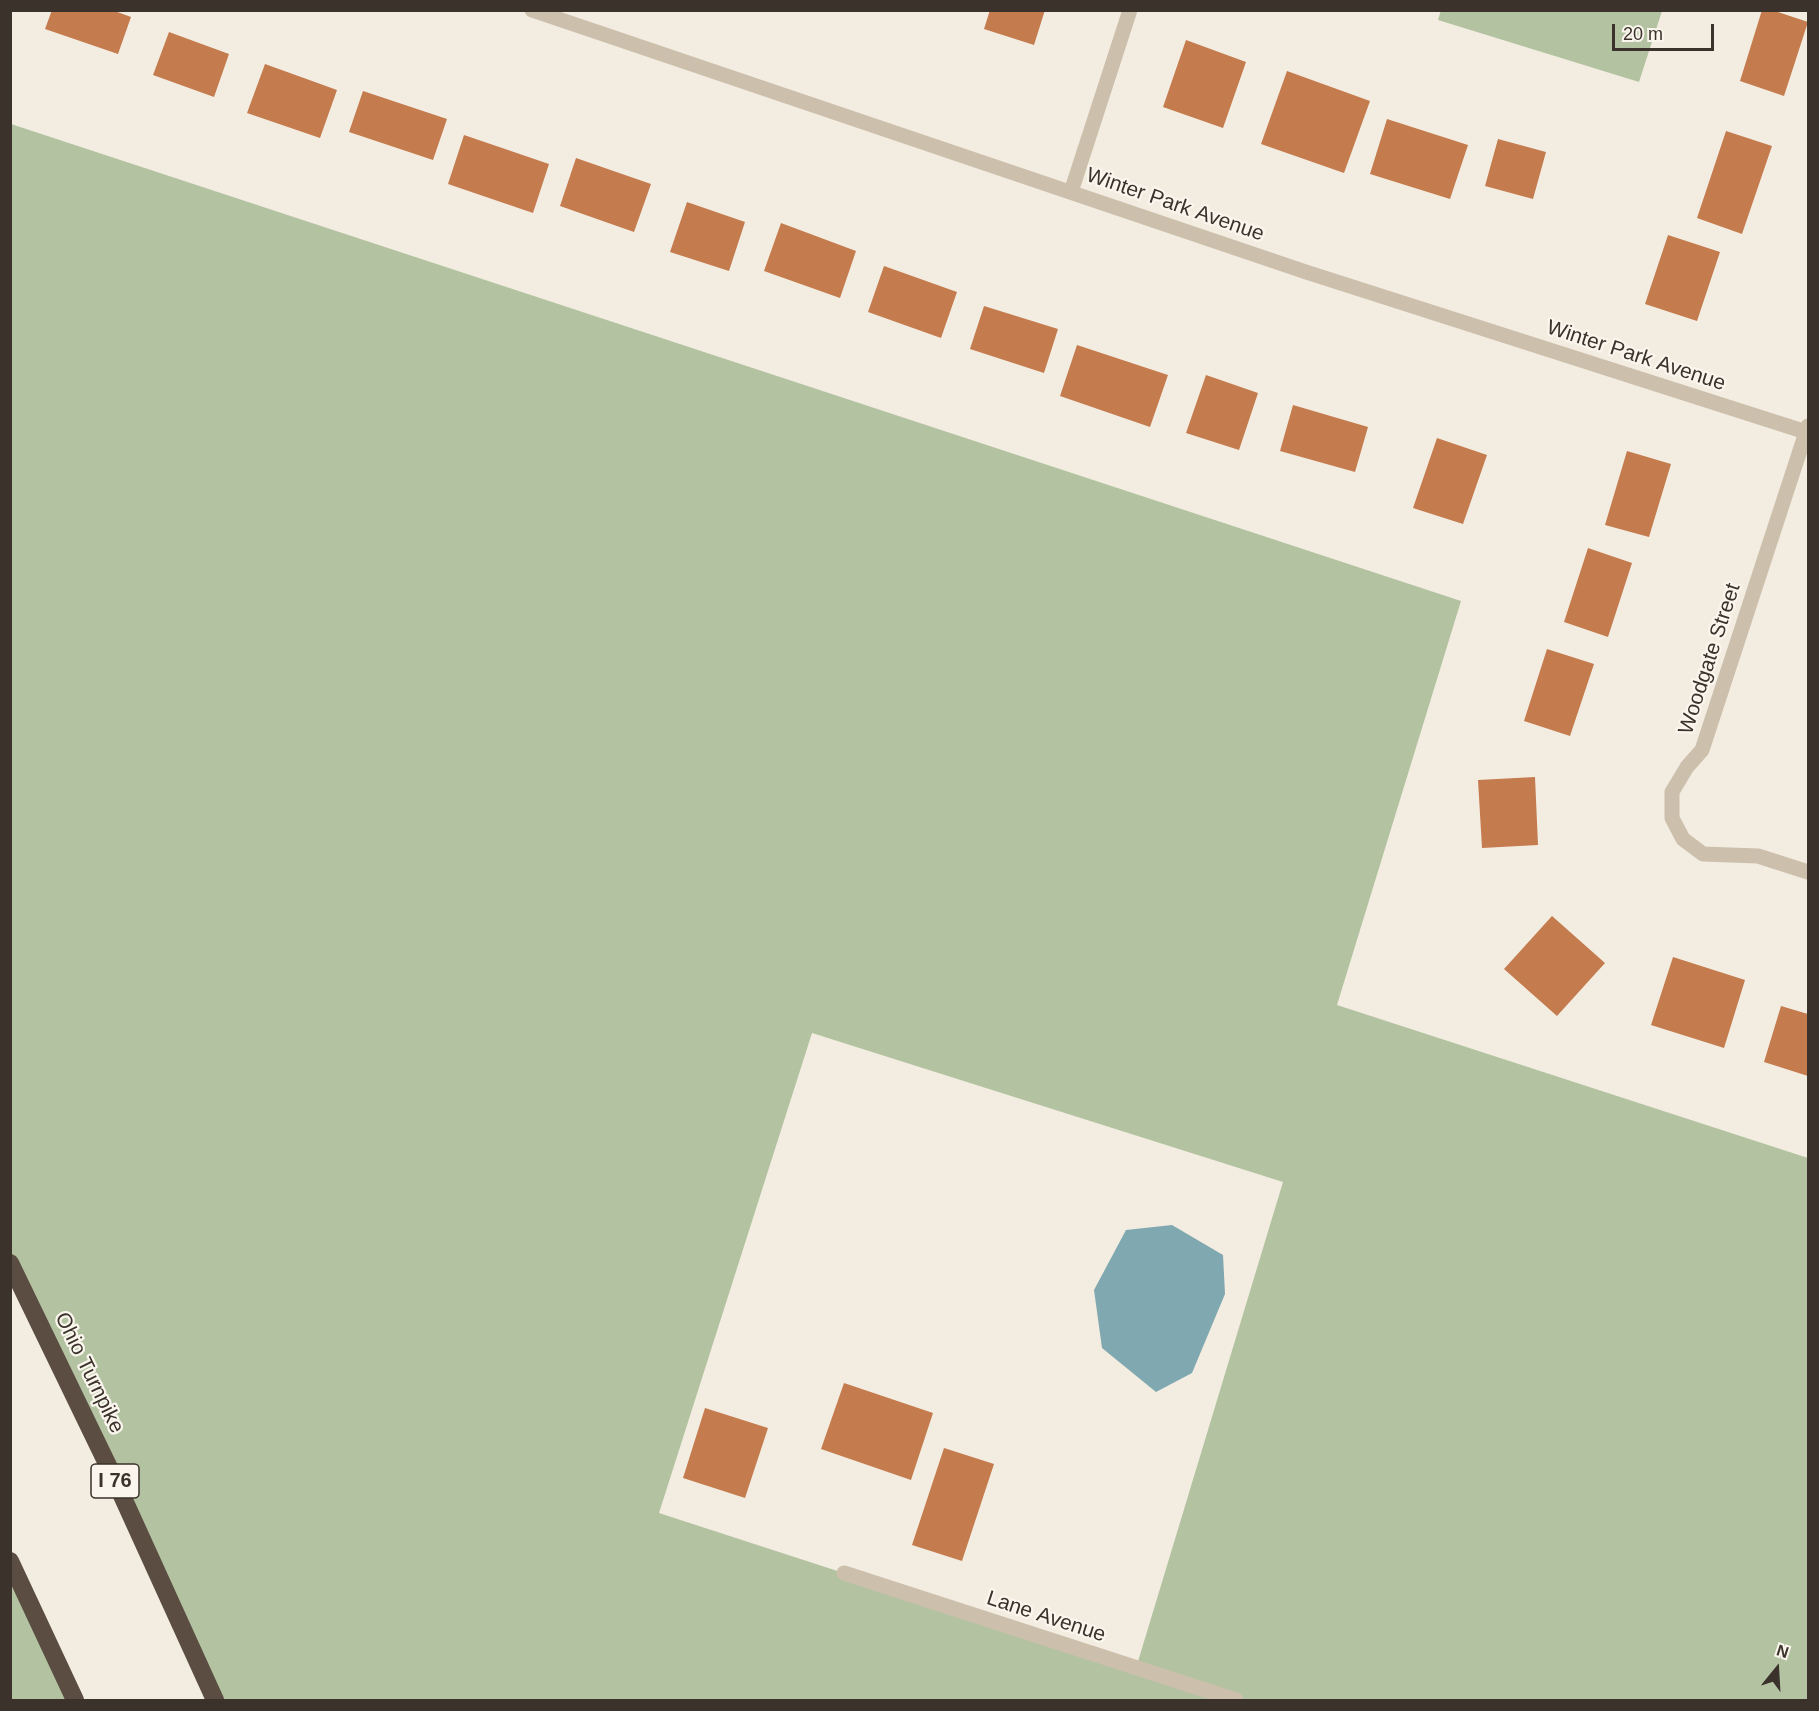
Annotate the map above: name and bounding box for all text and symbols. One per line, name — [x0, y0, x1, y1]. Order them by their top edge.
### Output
scale bar — [1615, 12, 1717, 50]
text: 20 m — [1623, 24, 1663, 44]
street label: Winter Park Avenue — [1083, 163, 1267, 247]
street label: Winter Park Avenue — [1543, 315, 1729, 397]
street label: Woodgate Street — [1674, 580, 1746, 738]
street label: Ohio Turnpike — [49, 1309, 129, 1437]
road number: I 76 — [91, 1464, 139, 1498]
street label: Lane Avenue — [983, 1586, 1109, 1648]
north arrow — [1747, 1639, 1807, 1699]
text: N — [1775, 1642, 1791, 1661]

